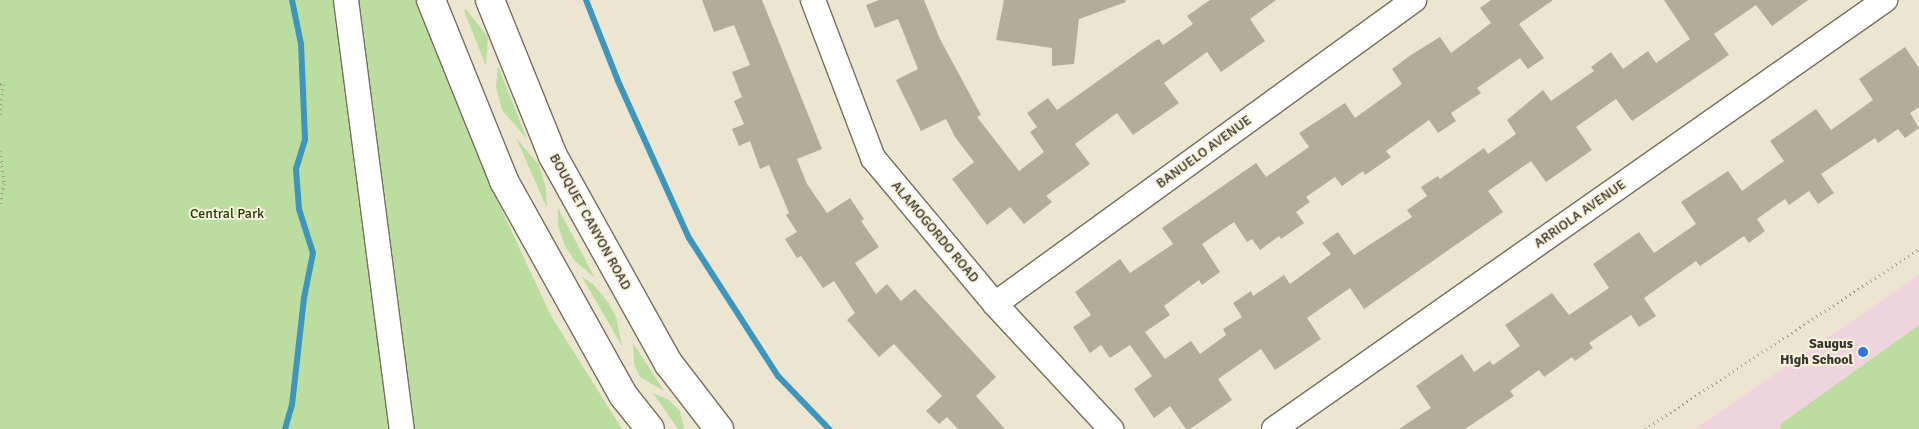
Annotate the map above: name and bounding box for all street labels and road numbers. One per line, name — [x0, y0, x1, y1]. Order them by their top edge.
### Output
street label: BANUELO AVENUE — [1153, 112, 1255, 192]
street label: BOUQUET CANYON ROAD — [546, 151, 634, 293]
street label: ARRIOLA AVENUE — [1531, 176, 1629, 252]
street label: ALAMOGORDO ROAD — [888, 178, 982, 286]

